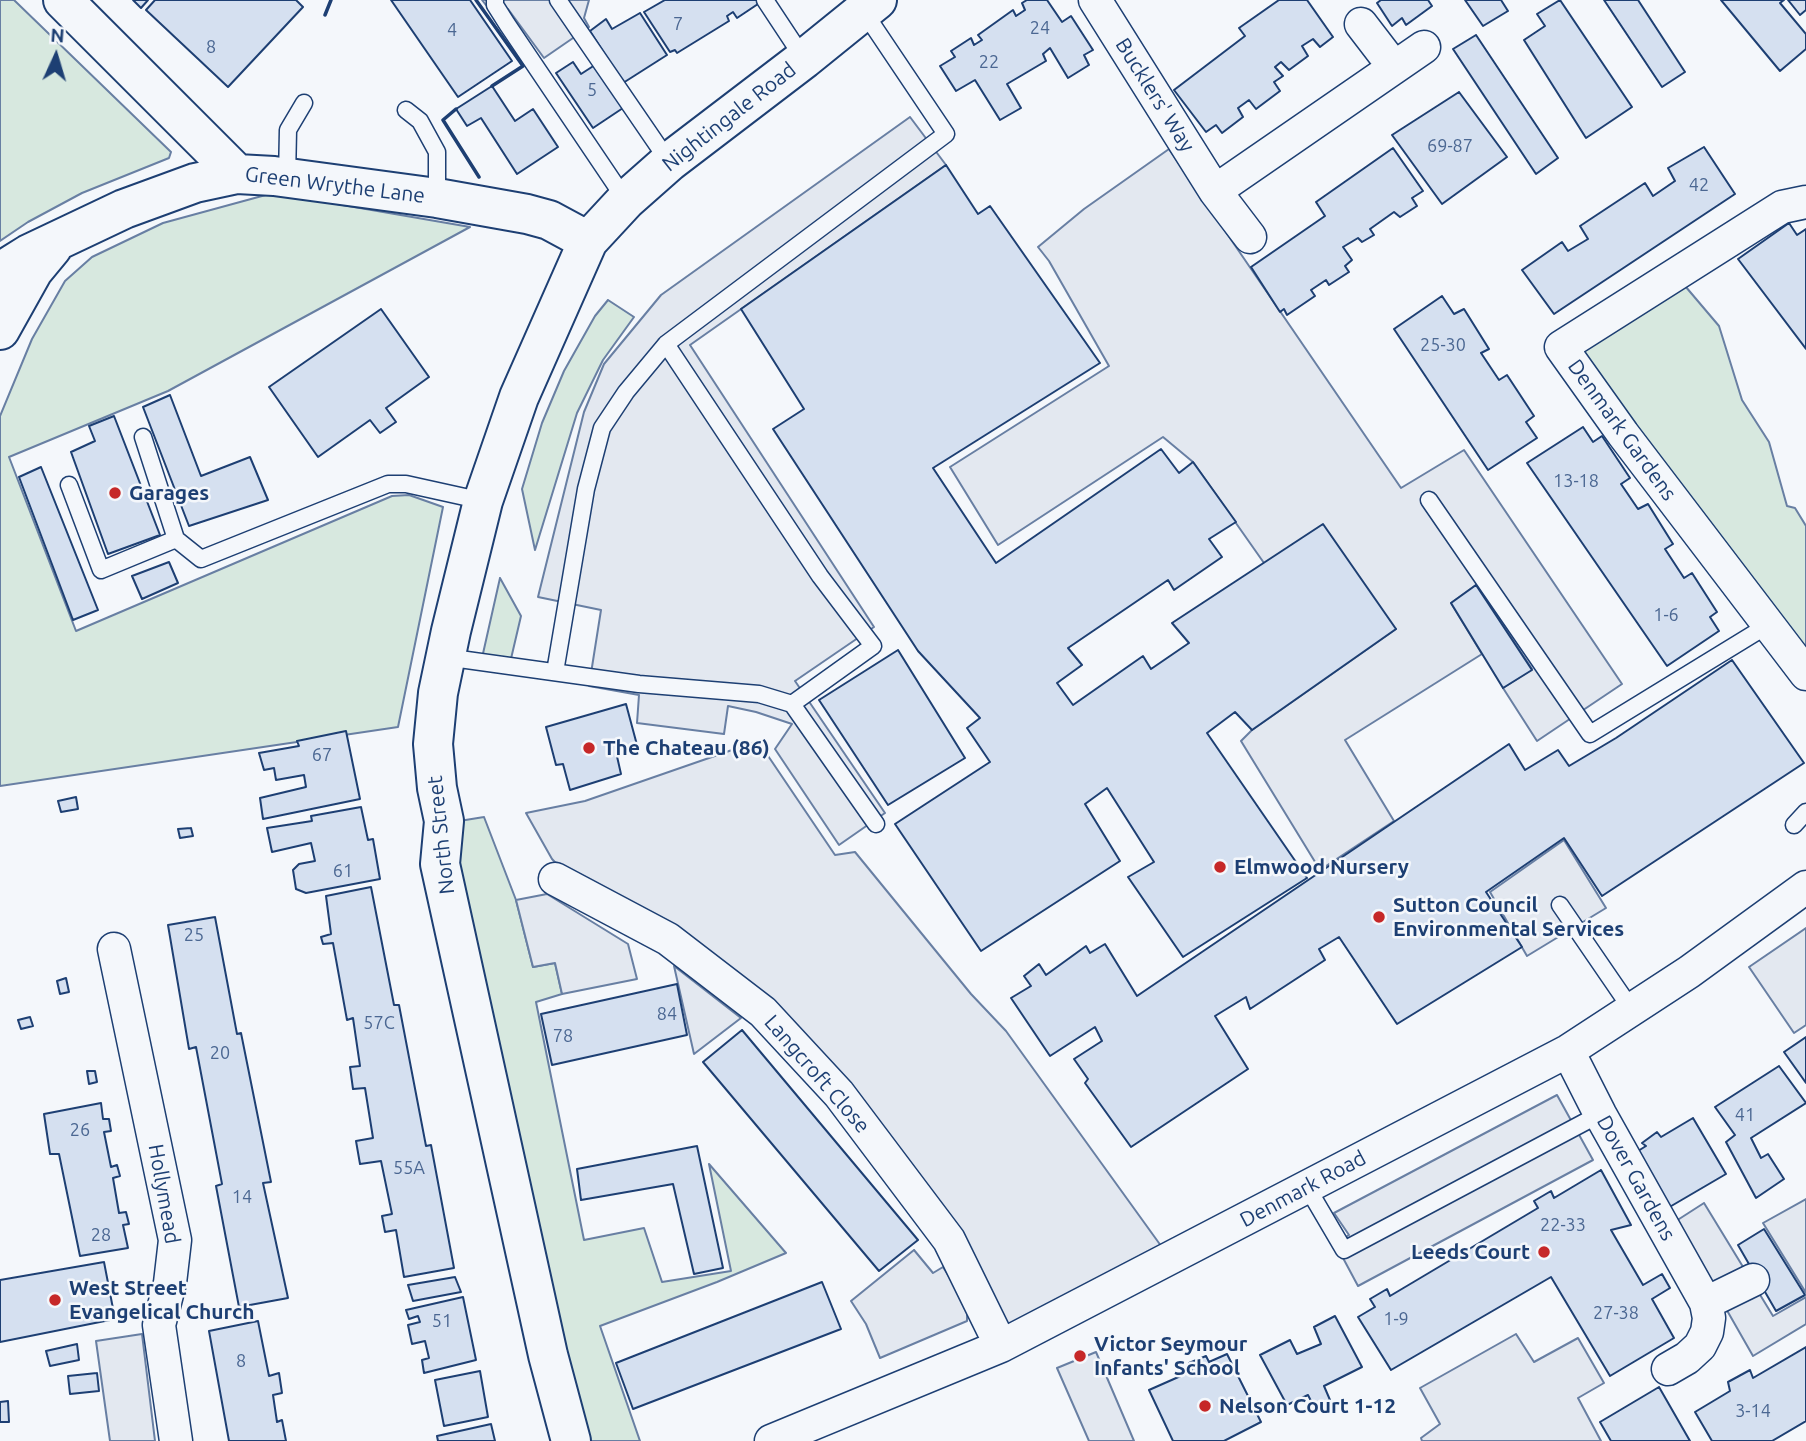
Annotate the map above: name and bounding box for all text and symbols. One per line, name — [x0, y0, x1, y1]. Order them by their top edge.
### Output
house number: 7 — [673, 13, 683, 35]
house number: 24 — [1030, 17, 1050, 39]
house number: 4 — [447, 19, 457, 41]
north arrow — [21, 21, 91, 91]
text: N — [50, 24, 65, 47]
street label: Bucklers' Way — [1110, 33, 1200, 157]
house number: 8 — [206, 36, 216, 58]
house number: 22 — [979, 51, 999, 73]
street label: Nightingale Road — [657, 57, 801, 177]
house number: 5 — [587, 79, 597, 101]
house number: 69-87 — [1427, 135, 1473, 157]
street label: Green Wrythe Lane — [243, 161, 427, 209]
house number: 42 — [1689, 174, 1709, 196]
house number: 25-30 — [1420, 334, 1466, 356]
street label: Denmark Gardens — [1562, 355, 1682, 505]
house number: 13-18 — [1553, 470, 1599, 492]
place label: Garages — [129, 480, 209, 506]
marker: Garages — [107, 485, 123, 501]
house number: 1-6 — [1653, 604, 1679, 626]
place label: The Chateau (86) — [603, 735, 770, 761]
marker: The Chateau (86) — [581, 740, 597, 756]
house number: 67 — [312, 744, 332, 766]
street label: North Street — [422, 775, 460, 895]
place label: Elmwood Nursery — [1234, 854, 1409, 880]
marker: Elmwood Nursery — [1212, 859, 1228, 875]
house number: 61 — [333, 860, 353, 882]
place label: Sutton Council Environmental Services — [1393, 892, 1624, 942]
marker: Sutton Council Environmental Services — [1371, 909, 1387, 925]
house number: 25 — [184, 924, 204, 946]
house number: 84 — [657, 1003, 677, 1025]
street label: Langcroft Close — [759, 1010, 875, 1138]
house number: 57C — [363, 1012, 395, 1034]
house number: 78 — [553, 1025, 573, 1047]
house number: 20 — [210, 1042, 230, 1064]
house number: 41 — [1735, 1104, 1755, 1126]
street label: Dover Gardens — [1591, 1111, 1681, 1245]
house number: 26 — [70, 1119, 90, 1141]
street label: Hollymead — [143, 1142, 185, 1246]
street label: Denmark Road — [1236, 1145, 1370, 1233]
house number: 55A — [393, 1157, 425, 1179]
house number: 14 — [232, 1186, 252, 1208]
house number: 22-33 — [1540, 1214, 1586, 1236]
house number: 28 — [91, 1224, 111, 1246]
place label: Leeds Court — [1411, 1239, 1530, 1265]
marker: Leeds Court — [1536, 1244, 1552, 1260]
place label: West Street Evangelical Church — [69, 1275, 255, 1325]
marker: West Street Evangelical Church — [47, 1292, 63, 1308]
house number: 27-38 — [1593, 1302, 1639, 1324]
house number: 1-9 — [1383, 1308, 1409, 1330]
house number: 51 — [432, 1310, 452, 1332]
place label: Victor Seymour Infants' School — [1094, 1331, 1247, 1381]
marker: Victor Seymour Infants' School — [1072, 1348, 1088, 1364]
house number: 8 — [236, 1350, 246, 1372]
place label: Nelson Court 1-12 — [1219, 1393, 1396, 1419]
marker: Nelson Court 1-12 — [1197, 1398, 1213, 1414]
house number: 3-14 — [1735, 1400, 1771, 1422]

